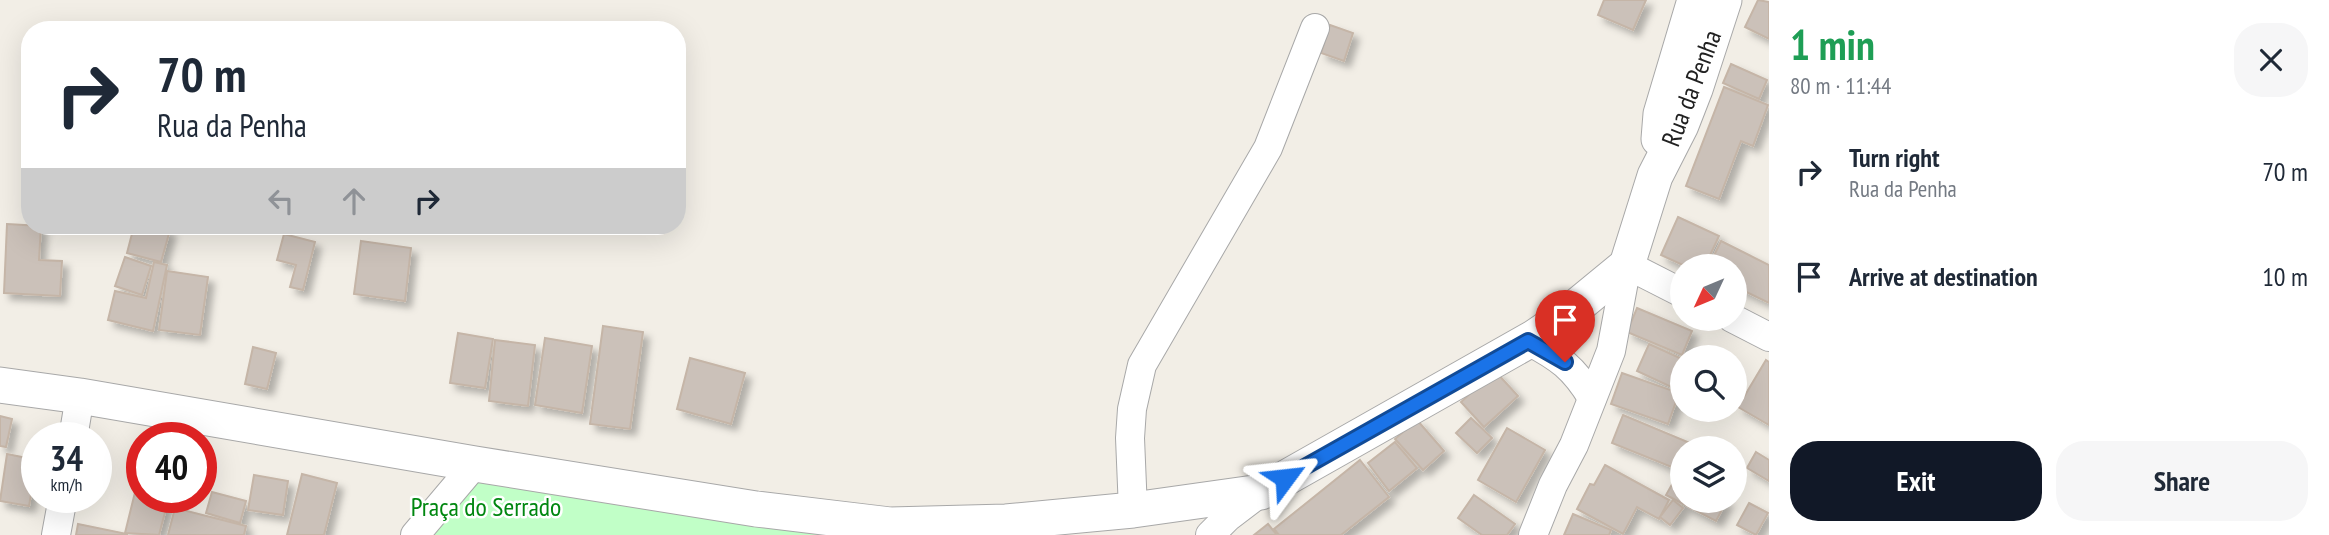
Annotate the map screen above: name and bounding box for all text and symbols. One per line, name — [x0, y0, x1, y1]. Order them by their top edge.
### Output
text: 1 min — [1790, 17, 1875, 72]
button: close — [2234, 23, 2308, 97]
street label: Rua da Penha — [1654, 25, 1728, 151]
text: 70 m — [157, 42, 246, 106]
icon: right — [42, 49, 133, 140]
text: 80 m · 11:44 — [1790, 71, 1891, 100]
text: Rua da Penha — [157, 104, 307, 146]
text: Turn right — [1849, 141, 1940, 174]
icon: right — [1790, 153, 1828, 191]
text: 70 m — [2262, 155, 2308, 188]
text: Rua da Penha — [1849, 174, 1957, 203]
icon: left — [262, 182, 300, 220]
icon: ahead — [335, 182, 373, 220]
icon: right — [408, 182, 446, 220]
north arrow — [1670, 254, 1746, 331]
map controls — [1670, 254, 1747, 513]
icon: arrive — [1790, 258, 1828, 296]
text: Arrive at destination — [1849, 260, 2038, 293]
text: 10 m — [2262, 260, 2308, 293]
pin — [1535, 290, 1595, 362]
icon: arrive — [1546, 301, 1584, 339]
button: search — [1670, 345, 1747, 422]
speed limit sign: 40 — [126, 422, 217, 513]
text: 34 — [50, 435, 83, 481]
button: layers — [1670, 436, 1747, 513]
position arrow — [1248, 441, 1322, 515]
button: Exit — [1790, 441, 2042, 521]
button: Share — [2056, 441, 2308, 521]
text: km/h — [51, 473, 82, 496]
park label: Praça do Serrado — [411, 490, 561, 523]

